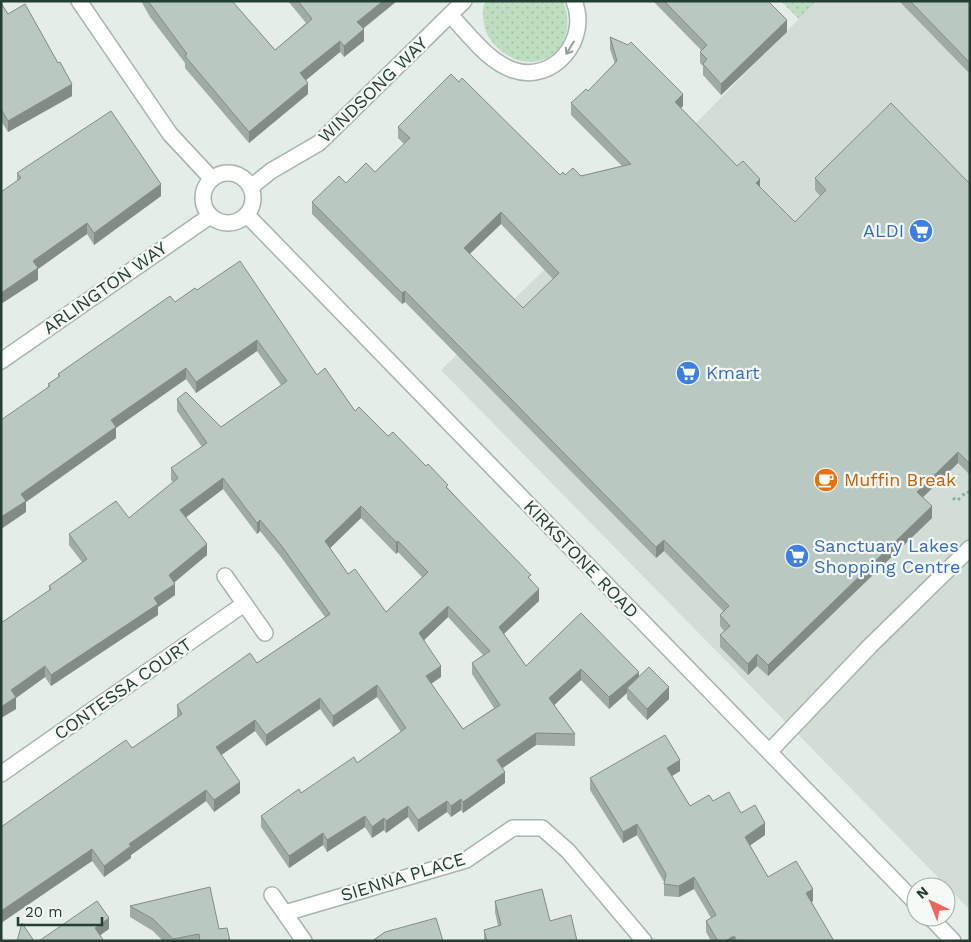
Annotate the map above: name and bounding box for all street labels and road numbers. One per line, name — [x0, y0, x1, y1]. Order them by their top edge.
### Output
street label: WINDSONG WAY — [314, 32, 432, 147]
street label: ARLINGTON WAY — [39, 237, 171, 338]
street label: KIRKSTONE ROAD — [520, 495, 643, 622]
street label: CONTESSA COURT — [50, 633, 195, 744]
street label: SIENNA PLACE — [338, 848, 468, 905]

